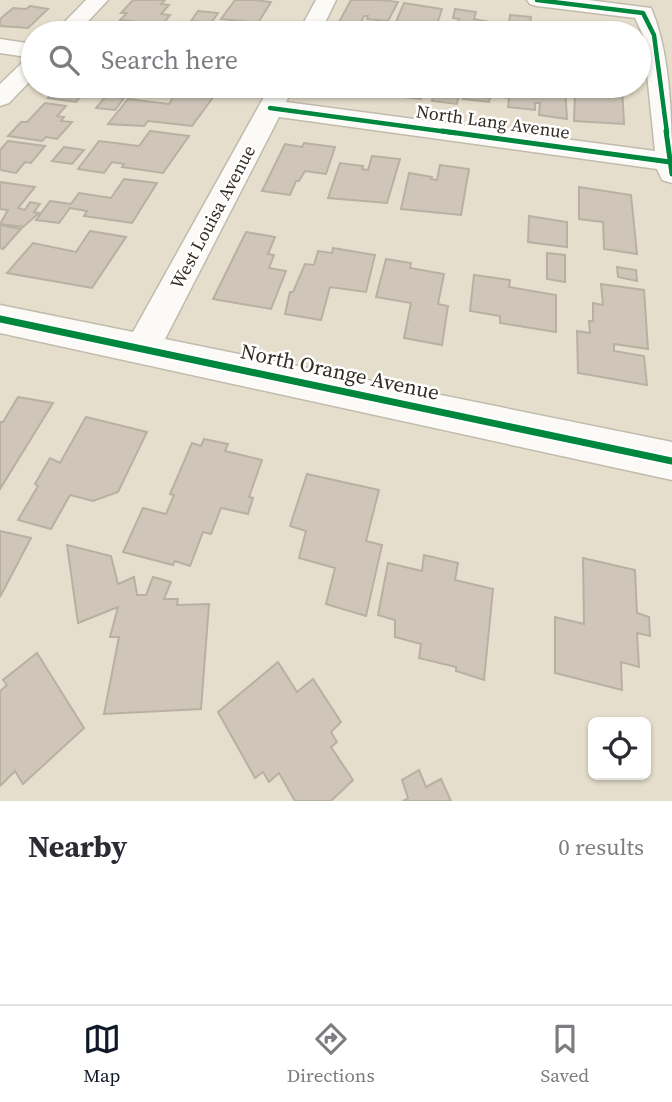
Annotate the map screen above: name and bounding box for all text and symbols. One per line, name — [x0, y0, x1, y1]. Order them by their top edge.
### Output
search box — [21, 21, 651, 98]
icon: search — [45, 41, 83, 79]
text: Search here — [101, 42, 238, 78]
street label: North Lang Avenue — [415, 98, 572, 145]
street label: West Louisa Avenue — [164, 140, 261, 293]
street label: North Orange Avenue — [238, 336, 442, 407]
map controls — [588, 717, 651, 780]
button: locate — [588, 717, 651, 780]
text: Nearby — [28, 826, 127, 867]
text: 0 results — [558, 831, 644, 863]
tab: Map — [83, 1020, 121, 1088]
tab: Directions — [287, 1020, 375, 1088]
tab: Saved — [540, 1020, 589, 1088]

